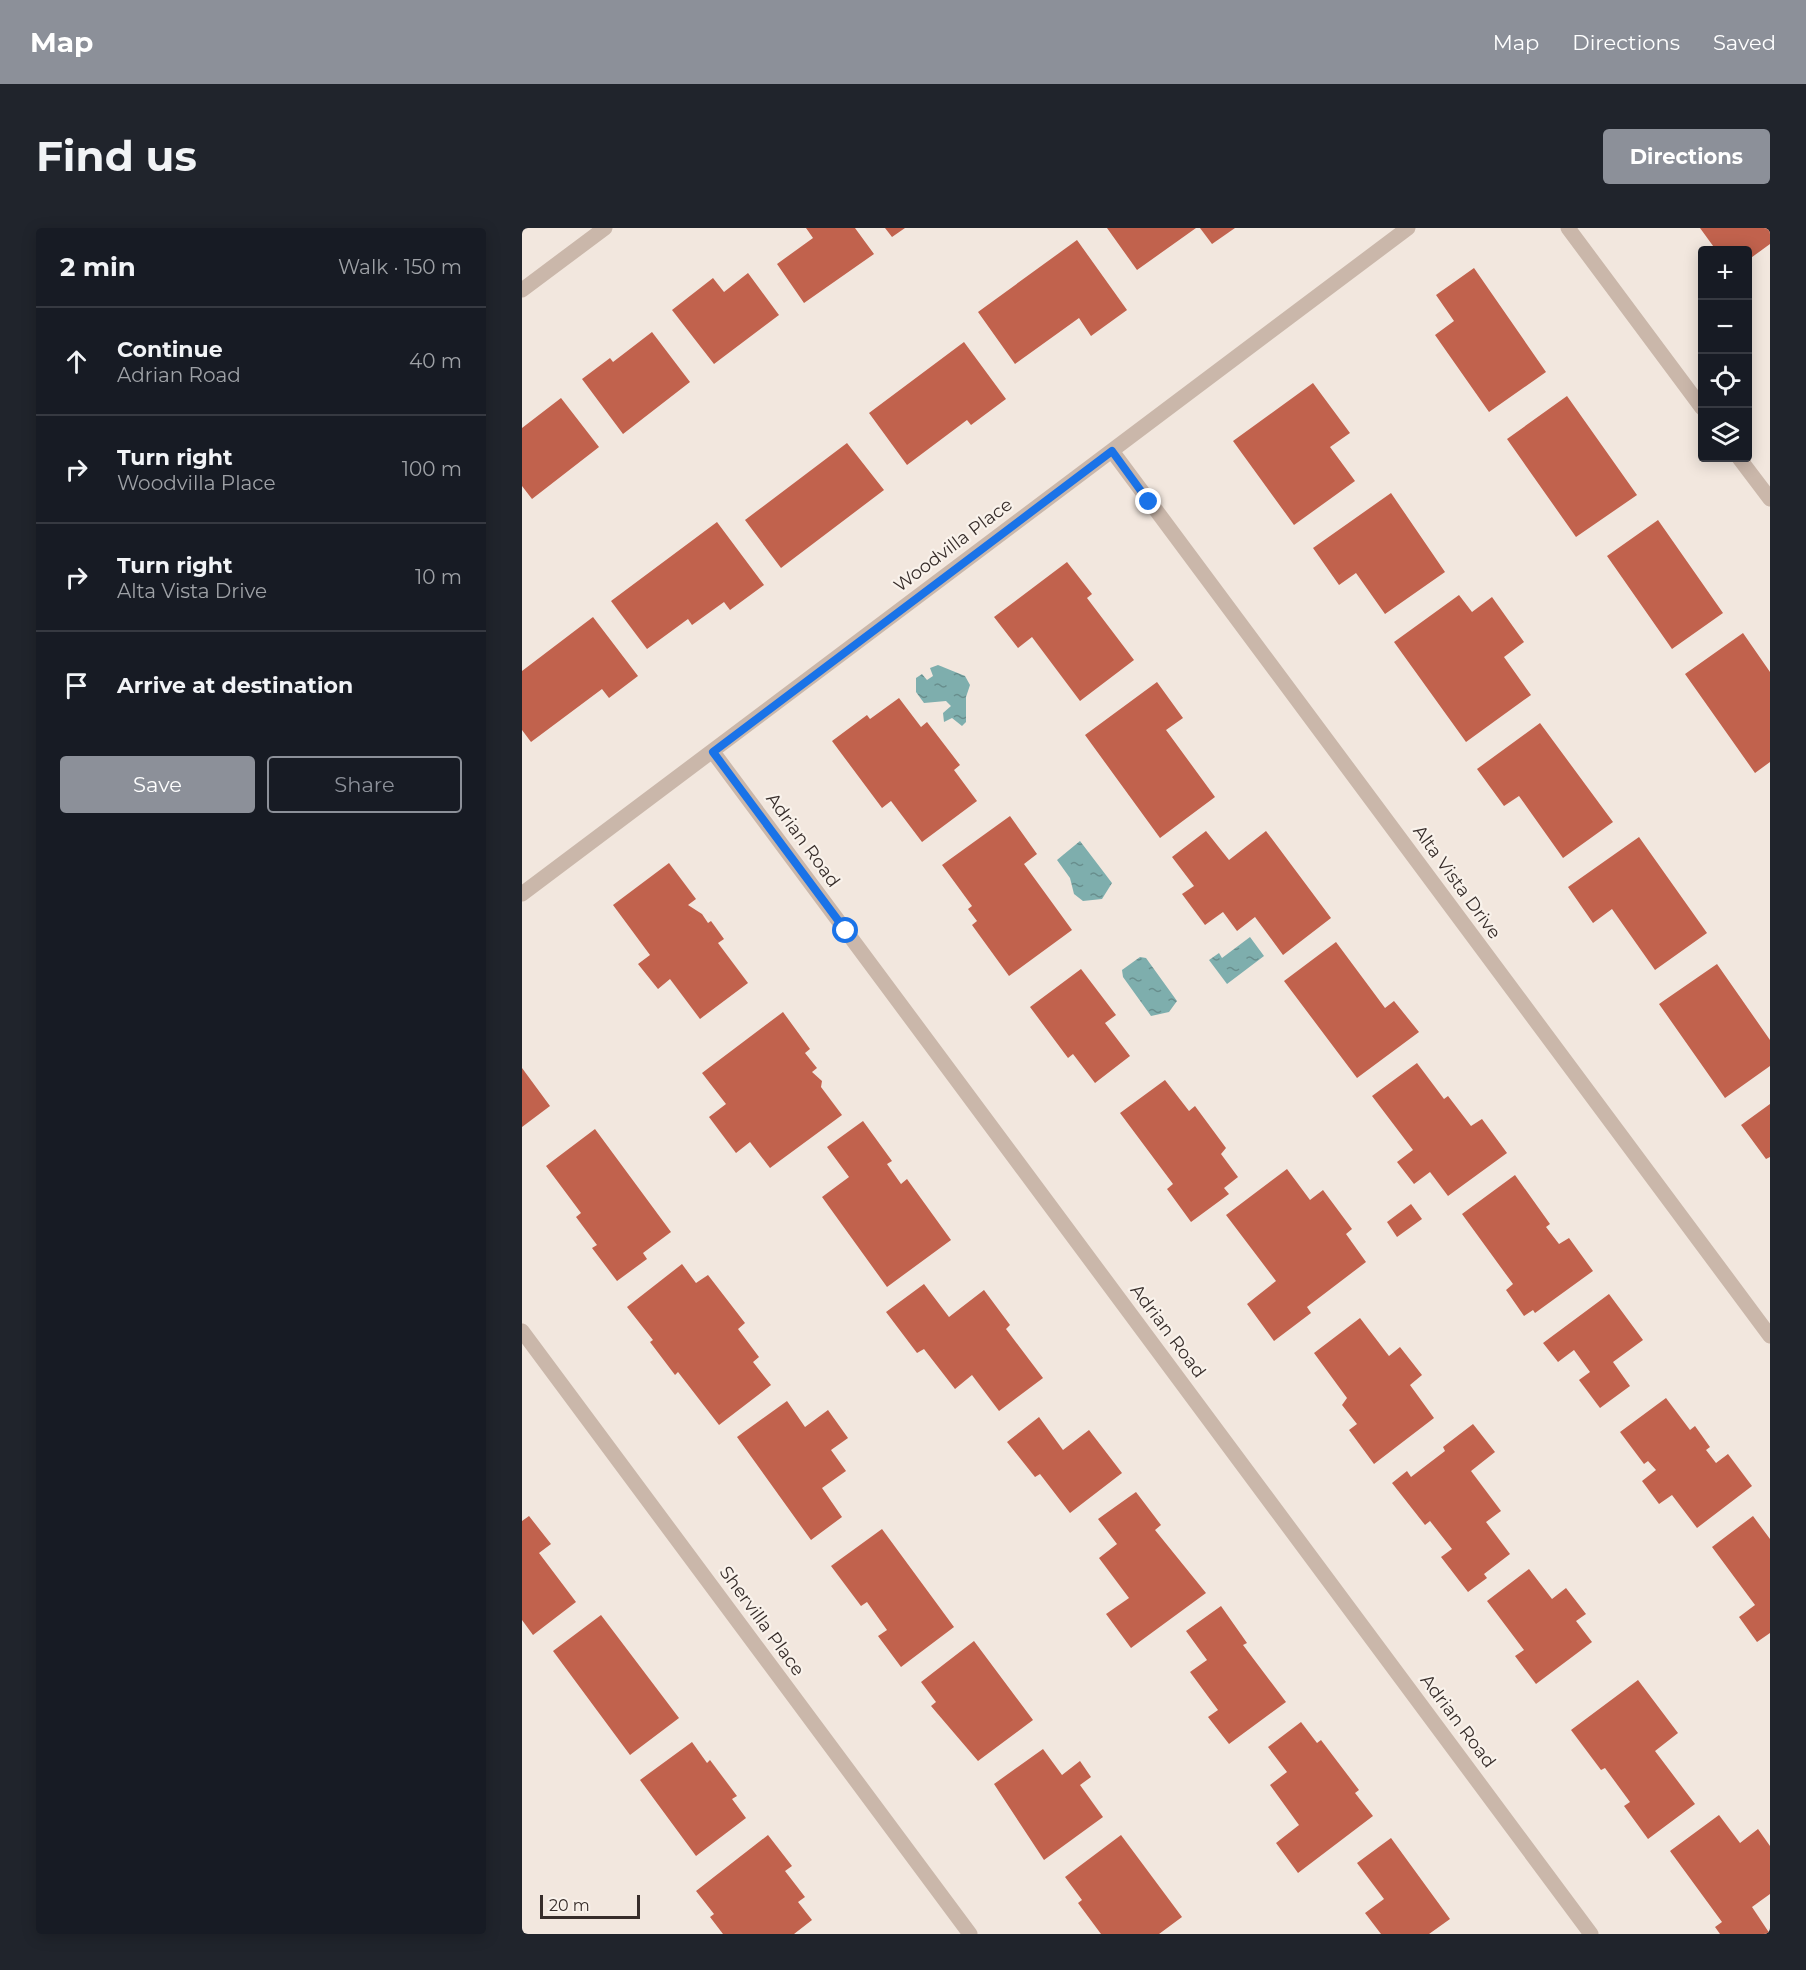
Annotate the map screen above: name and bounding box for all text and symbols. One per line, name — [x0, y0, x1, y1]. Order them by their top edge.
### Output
text: Map — [30, 25, 93, 59]
text: Map — [1493, 30, 1539, 55]
text: Directions — [1572, 30, 1680, 55]
text: Saved — [1713, 30, 1776, 55]
button: Directions — [1603, 129, 1770, 184]
text: Find us — [36, 130, 197, 182]
map controls — [1698, 246, 1752, 462]
button: + — [1698, 246, 1752, 300]
text: 2 min — [60, 251, 136, 283]
text: Walk · 150 m — [338, 255, 462, 279]
button: − — [1698, 300, 1752, 354]
text: Continue — [117, 336, 223, 363]
icon: ahead — [60, 345, 93, 378]
text: 40 m — [409, 349, 462, 373]
button: locate — [1698, 354, 1752, 408]
text: Adrian Road — [117, 363, 241, 387]
button: layers — [1698, 408, 1752, 462]
text: Turn right — [117, 444, 232, 471]
icon: right — [60, 453, 93, 486]
text: 100 m — [402, 457, 462, 481]
text: Woodvilla Place — [117, 471, 275, 495]
route end — [1135, 488, 1161, 514]
street label: Woodvilla Place — [889, 493, 1017, 597]
text: Turn right — [117, 552, 232, 579]
icon: right — [60, 561, 93, 594]
text: 10 m — [415, 565, 462, 589]
text: Alta Vista Drive — [117, 579, 267, 603]
icon: arrive — [60, 669, 93, 702]
text: Arrive at destination — [117, 672, 353, 699]
button: Save — [60, 756, 255, 813]
button: Share — [267, 756, 462, 813]
street label: Adrian Road — [761, 788, 845, 892]
street label: Alta Vista Drive — [1408, 821, 1506, 943]
route start — [832, 917, 858, 943]
street label: Adrian Road — [1126, 1280, 1210, 1382]
street label: Shervilla Place — [715, 1562, 809, 1680]
street label: Adrian Road — [1416, 1670, 1500, 1772]
scale bar — [540, 1892, 640, 1920]
text: 20 m — [549, 1896, 590, 1915]

